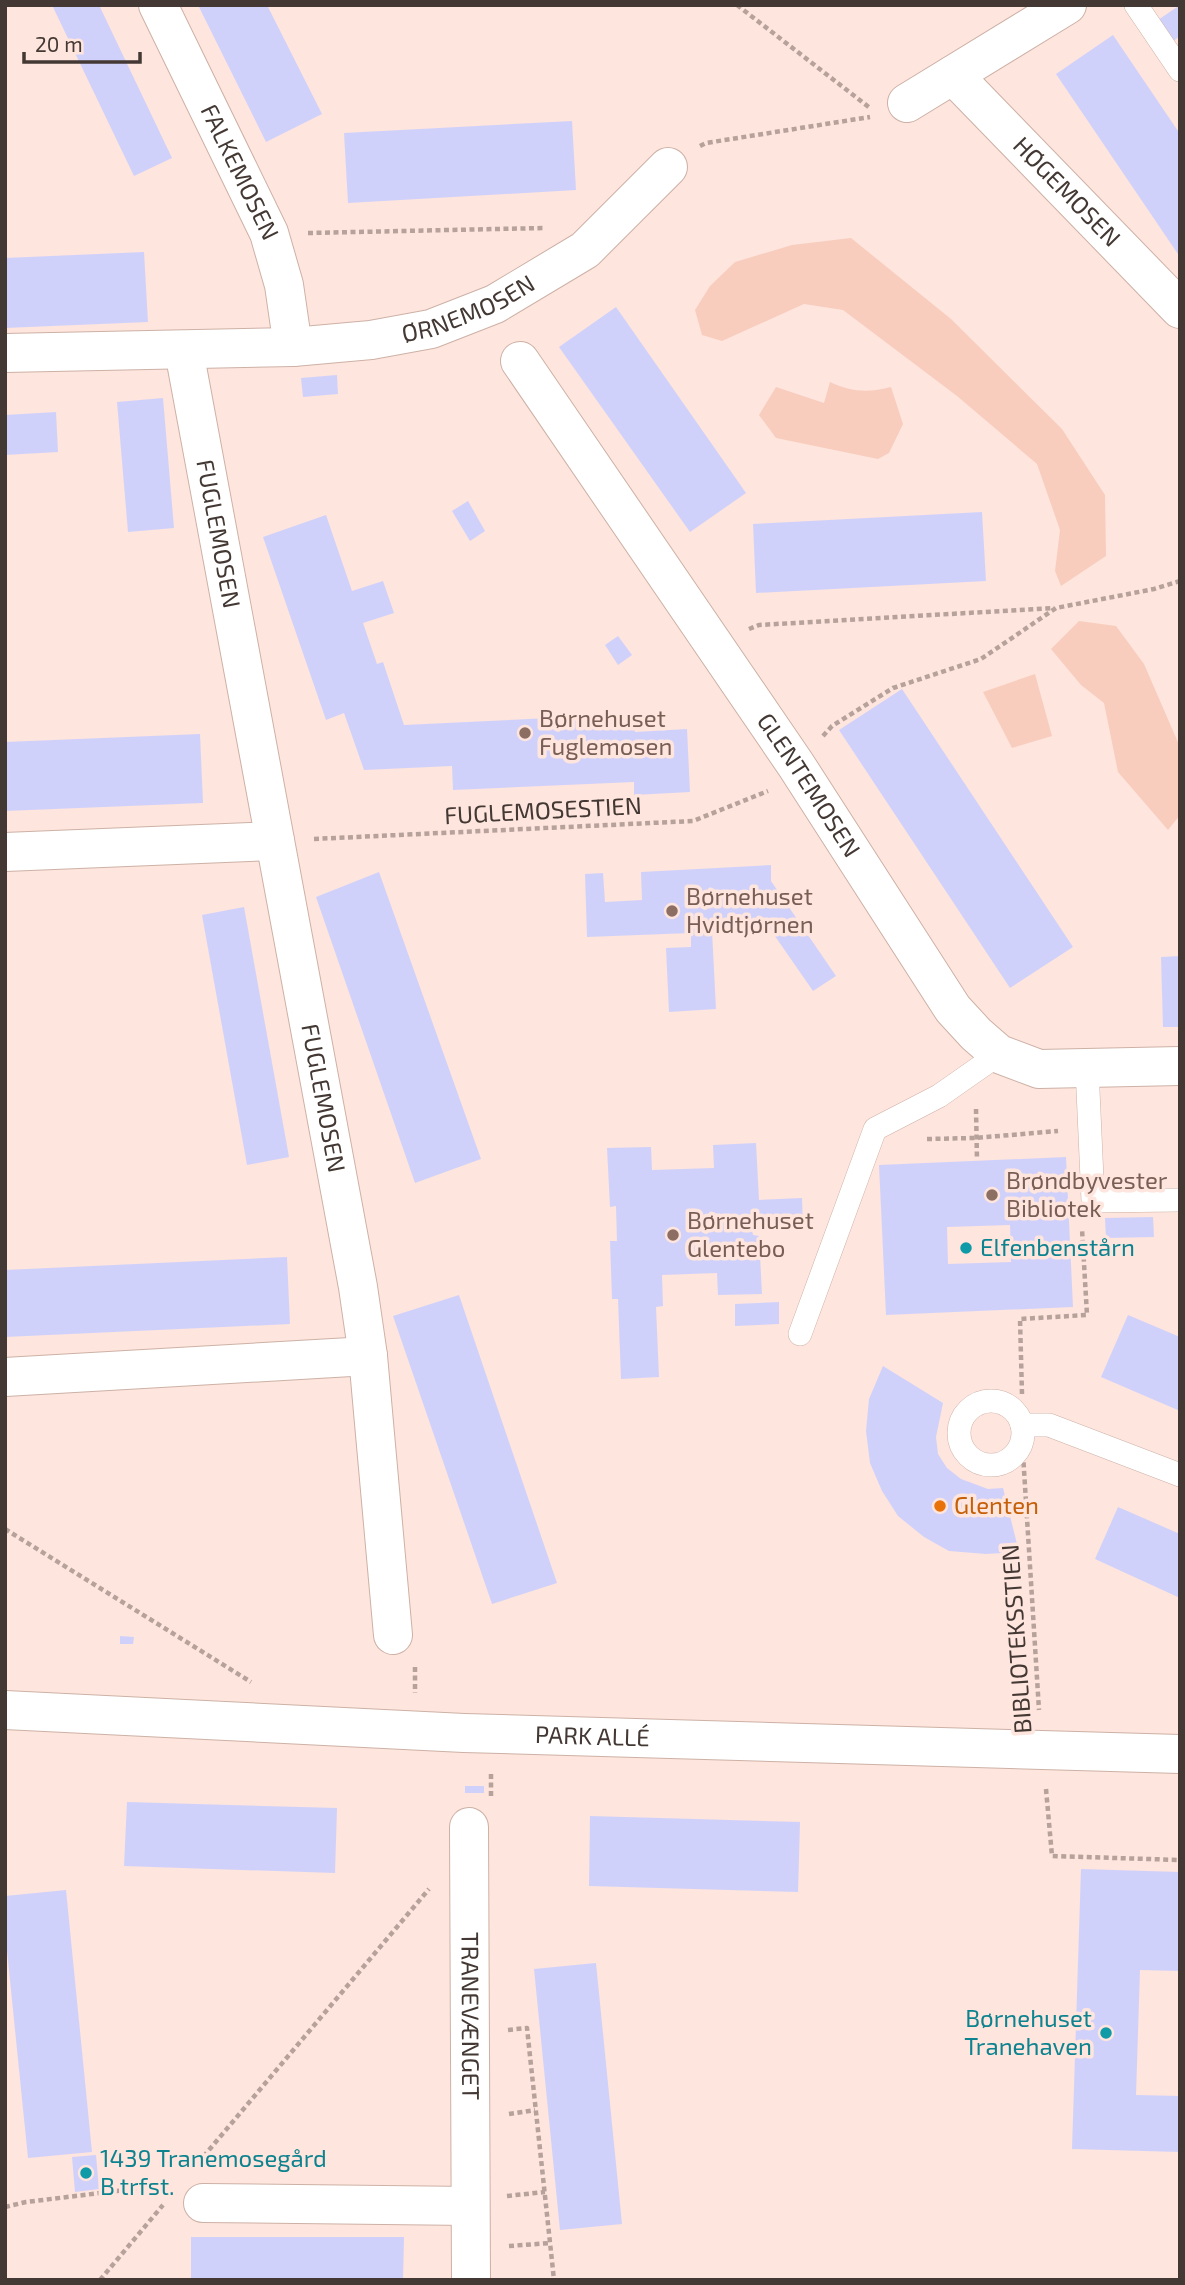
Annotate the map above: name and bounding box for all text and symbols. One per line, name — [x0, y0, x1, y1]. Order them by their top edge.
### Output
scale bar — [24, 21, 140, 65]
text: 20 m — [35, 31, 83, 56]
street label: FALKEMOSEN — [195, 99, 286, 244]
street label: HØGEMOSEN — [1008, 130, 1127, 252]
street label: ØRNEMOSEN — [399, 268, 539, 347]
street label: FUGLEMOSEN — [191, 457, 248, 610]
place label: Børnehuset Fuglemosen — [539, 703, 672, 760]
street label: GLENTEMOSEN — [752, 707, 867, 862]
marker: Børnehuset Fuglemosen — [517, 725, 533, 741]
street label: FUGLEMOSESTIEN — [443, 790, 642, 829]
place label: Børnehuset Hvidtjørnen — [686, 881, 814, 938]
marker: Børnehuset Hvidtjørnen — [664, 903, 680, 919]
street label: FUGLEMOSEN — [296, 1021, 352, 1175]
place label: Brøndbyvester Bibliotek — [1006, 1165, 1168, 1222]
marker: Brøndbyvester Bibliotek — [984, 1187, 1000, 1203]
place label: Børnehuset Glentebo — [687, 1205, 814, 1262]
marker: Børnehuset Glentebo — [665, 1227, 681, 1243]
place label: Elfenbenstårn — [980, 1232, 1135, 1261]
marker: Elfenbenstårn — [958, 1240, 974, 1256]
place label: Glenten — [954, 1490, 1039, 1519]
marker: Glenten — [932, 1498, 948, 1514]
street label: BIBLIOTEKSSTIEN — [994, 1544, 1037, 1735]
street label: PARK ALLÉ — [535, 1719, 650, 1751]
street label: TRANEVÆNGET — [456, 1932, 486, 2100]
place label: Børnehuset Tranehaven — [964, 2003, 1092, 2060]
marker: Børnehuset Tranehaven — [1098, 2025, 1114, 2041]
place label: 1439 Tranemosegård B trfst. — [100, 2143, 327, 2200]
marker: 1439 Tranemosegård B trfst. — [78, 2165, 94, 2181]

